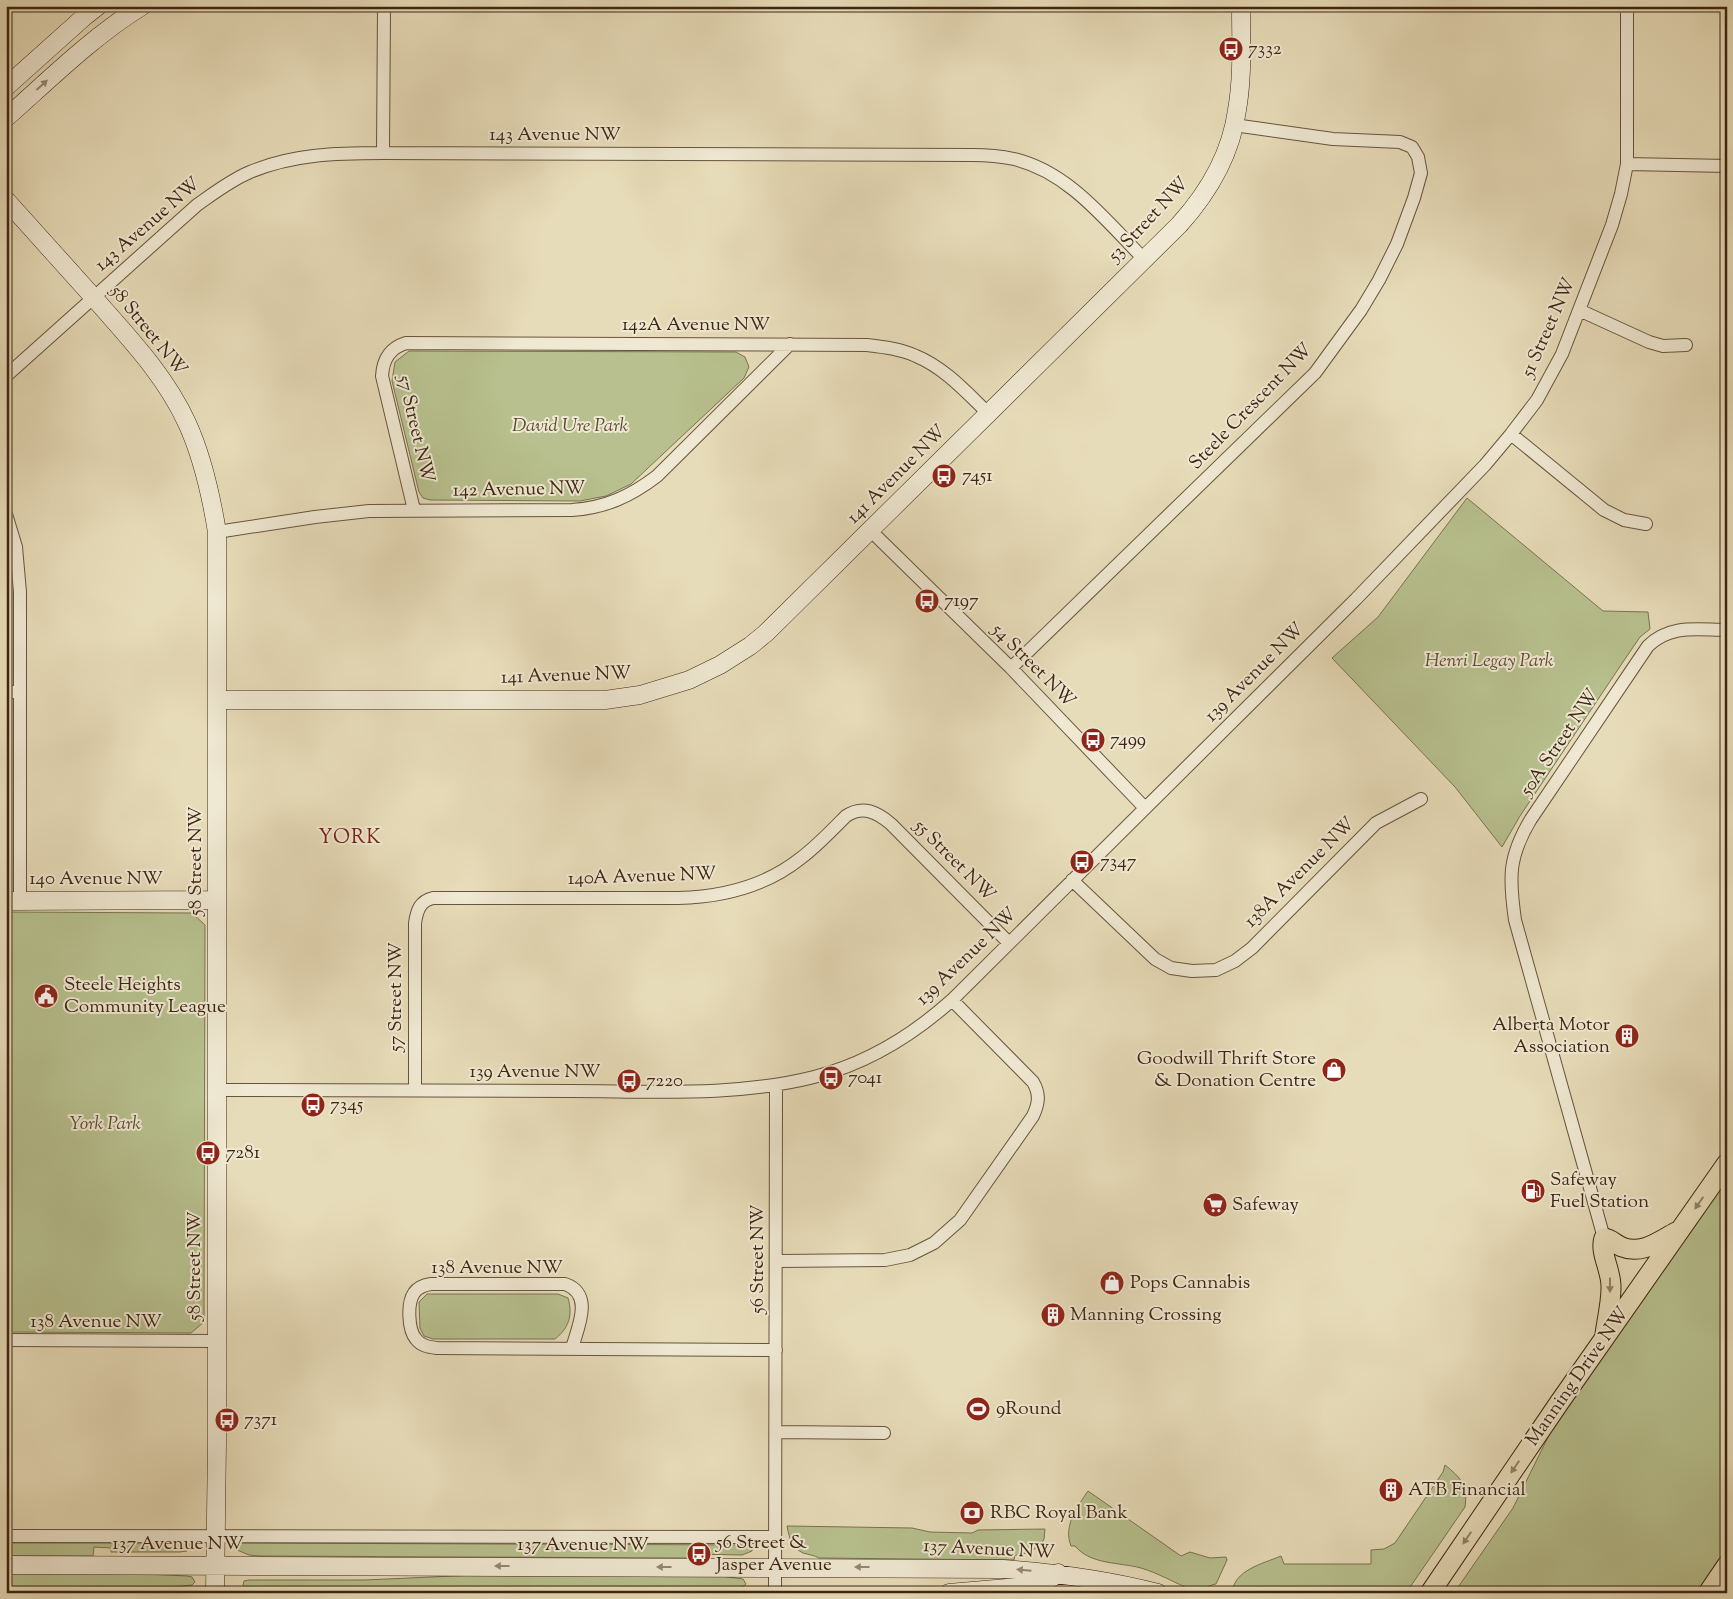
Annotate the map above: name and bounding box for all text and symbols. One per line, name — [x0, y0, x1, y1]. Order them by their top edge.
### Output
bus stop icon: 7332 — [1218, 36, 1244, 62]
place label: 7332 — [1248, 36, 1282, 63]
one-way arrow — [36, 79, 48, 91]
street label: 143 Avenue NW — [489, 122, 621, 149]
street label: 53 Street NW — [1102, 171, 1196, 269]
street label: 143 Avenue NW — [90, 172, 206, 278]
street label: 51 Street NW — [1515, 274, 1583, 383]
street label: 58 Street NW — [102, 279, 193, 382]
street label: 142A Avenue NW — [622, 312, 770, 339]
street label: Steele Crescent NW — [1183, 337, 1319, 477]
street label: 57 Street NW — [389, 372, 440, 485]
park label: David Ure Park — [512, 413, 628, 440]
street label: 141 Avenue NW — [841, 419, 953, 531]
bus stop icon: 7451 — [931, 463, 957, 489]
place label: 7451 — [962, 463, 993, 490]
street label: 142 Avenue NW — [452, 475, 586, 505]
bus stop icon: 7197 — [914, 588, 940, 614]
place label: 7197 — [944, 588, 979, 615]
street label: 54 Street NW — [984, 617, 1081, 714]
street label: 139 Avenue NW — [1199, 617, 1311, 729]
park label: Henri Legay Park — [1425, 648, 1554, 675]
street label: 141 Avenue NW — [500, 660, 632, 692]
street label: 50A Street NW — [1513, 684, 1606, 803]
bus stop icon: 7499 — [1080, 727, 1106, 753]
place label: 7499 — [1110, 727, 1146, 754]
street label: 58 Street NW — [183, 806, 210, 917]
street label: 138A Avenue NW — [1239, 812, 1361, 934]
street label: 55 Street NW — [906, 813, 1001, 908]
district label: YORK — [318, 824, 382, 853]
bus stop icon: 7347 — [1069, 849, 1095, 875]
place label: 7347 — [1100, 849, 1137, 876]
street label: 140A Avenue NW — [567, 861, 717, 893]
street label: 140 Avenue NW — [29, 866, 163, 893]
street label: 139 Avenue NW — [910, 902, 1024, 1012]
street label: 57 Street NW — [383, 942, 410, 1053]
place label: Steele Heights Community League — [64, 972, 226, 1021]
public building icon: Steele Heights Community League — [33, 983, 59, 1009]
place label: Alberta Motor Association — [1492, 1012, 1610, 1061]
building icon: Alberta Motor Association — [1614, 1023, 1640, 1049]
place label: Goodwill Thrift Store & Donation Centre — [1137, 1046, 1316, 1095]
shop icon: Goodwill Thrift Store & Donation Centre — [1321, 1057, 1347, 1083]
street label: 139 Avenue NW — [469, 1059, 601, 1086]
bus stop icon: 7041 — [818, 1065, 844, 1091]
place label: 7041 — [848, 1065, 883, 1092]
bus stop icon: 7220 — [616, 1068, 642, 1094]
place label: 7220 — [646, 1068, 683, 1095]
bus stop icon: 7345 — [300, 1092, 326, 1118]
place label: 7345 — [330, 1092, 364, 1119]
park label: York Park — [69, 1111, 141, 1138]
bus stop icon: 7281 — [195, 1140, 221, 1166]
place label: 7281 — [226, 1140, 261, 1167]
place label: Safeway Fuel Station — [1550, 1167, 1649, 1216]
fuel station icon: Safeway Fuel Station — [1520, 1178, 1546, 1204]
supermarket icon: Safeway — [1202, 1192, 1228, 1218]
place label: Safeway — [1232, 1192, 1300, 1219]
one-way arrow — [1694, 1196, 1704, 1210]
street label: 56 Street NW — [745, 1204, 772, 1315]
street label: 58 Street NW — [182, 1211, 209, 1322]
street label: 138 Avenue NW — [431, 1255, 563, 1282]
shop icon: Pops Cannabis — [1099, 1270, 1125, 1296]
place label: Pops Cannabis — [1130, 1270, 1250, 1297]
one-way arrow — [1606, 1278, 1614, 1294]
building icon: Manning Crossing — [1040, 1302, 1066, 1328]
place label: Manning Crossing — [1070, 1302, 1222, 1329]
street label: Manning Drive NW — [1520, 1302, 1636, 1452]
street label: 138 Avenue NW — [30, 1309, 162, 1336]
sports icon: 9Round — [965, 1396, 991, 1422]
place label: 9Round — [996, 1396, 1062, 1423]
bus stop icon: 7371 — [214, 1407, 240, 1433]
place label: 7371 — [244, 1407, 278, 1434]
one-way arrow — [1511, 1460, 1520, 1474]
building icon: ATB Financial — [1378, 1477, 1404, 1503]
place label: ATB Financial — [1408, 1477, 1526, 1504]
bank icon: RBC Royal Bank — [959, 1500, 985, 1526]
place label: RBC Royal Bank — [990, 1500, 1128, 1527]
place label: 56 Street & Jasper Avenue — [715, 1530, 832, 1579]
street label: 137 Avenue NW — [112, 1531, 244, 1558]
street label: 137 Avenue NW — [517, 1532, 649, 1559]
one-way arrow — [1462, 1532, 1472, 1545]
street label: 137 Avenue NW — [923, 1533, 1055, 1567]
bus stop icon: 56 Street & Jasper Avenue — [686, 1541, 712, 1567]
one-way arrow — [494, 1562, 510, 1570]
one-way arrow — [656, 1563, 672, 1571]
one-way arrow — [854, 1563, 870, 1571]
one-way arrow — [1016, 1566, 1032, 1574]

